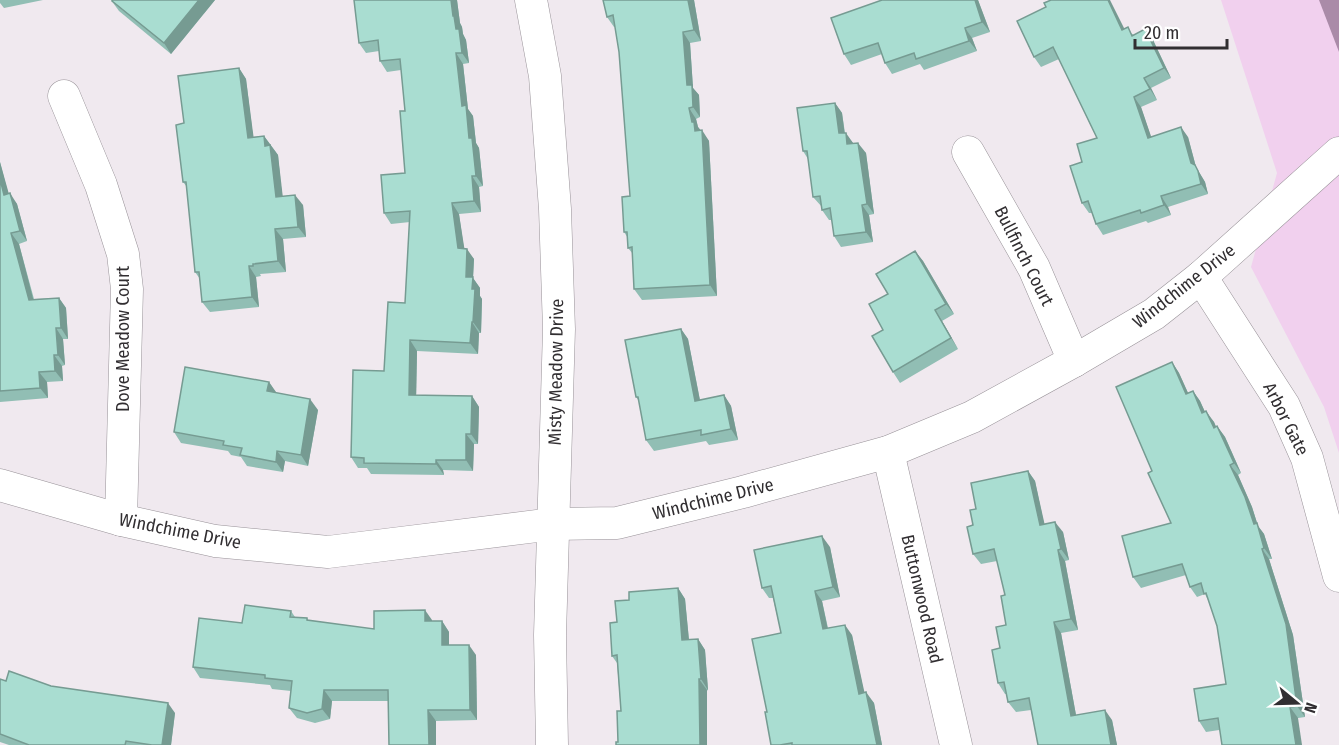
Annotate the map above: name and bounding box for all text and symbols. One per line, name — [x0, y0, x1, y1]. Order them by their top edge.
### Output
scale bar — [1135, 12, 1226, 50]
text: 20 m — [1144, 22, 1179, 44]
street label: Bullfinch Court — [989, 202, 1059, 310]
street label: Windchime Drive — [1128, 239, 1240, 333]
street label: Dove Meadow Court — [112, 266, 134, 412]
street label: Misty Meadow Drive — [544, 298, 568, 446]
street label: Arbor Gate — [1258, 379, 1314, 459]
street label: Windchime Drive — [650, 473, 776, 525]
street label: Windchime Drive — [117, 508, 243, 554]
street label: Buttonwood Road — [896, 532, 948, 666]
north arrow — [1267, 673, 1327, 733]
text: N — [1300, 700, 1321, 715]

